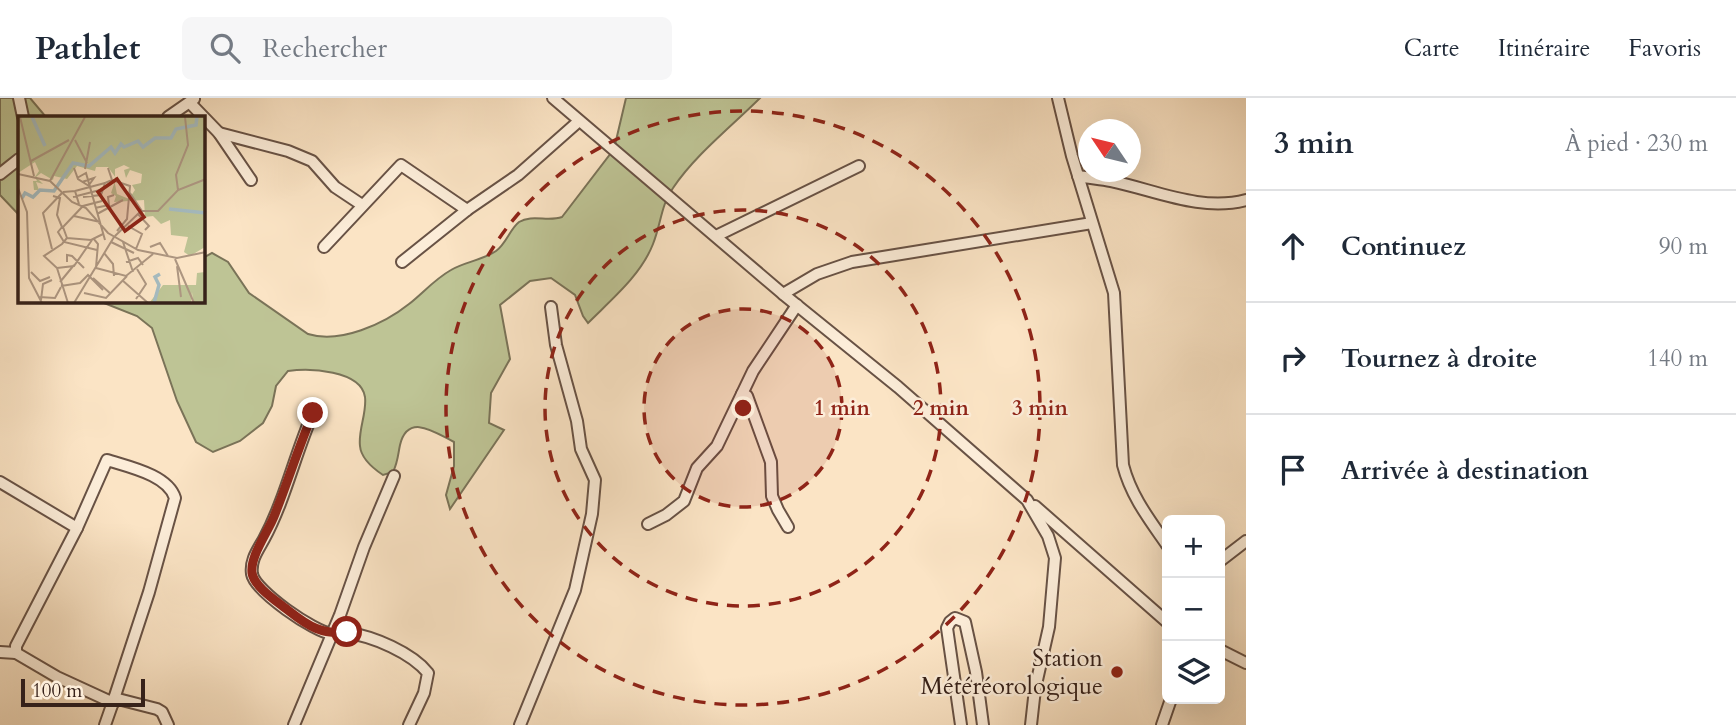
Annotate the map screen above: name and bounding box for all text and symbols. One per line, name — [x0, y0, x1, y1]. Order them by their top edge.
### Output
search box — [182, 17, 672, 80]
text: Pathlet — [35, 26, 140, 71]
icon: search — [206, 29, 244, 67]
text: Rechercher — [262, 31, 387, 66]
text: Carte — [1404, 32, 1460, 65]
text: Itinéraire — [1498, 32, 1590, 65]
text: Favoris — [1628, 32, 1701, 65]
inset map — [18, 116, 205, 303]
north arrow — [1078, 119, 1141, 182]
text: 3 min — [1274, 123, 1354, 164]
text: À pied · 230 m — [1565, 128, 1708, 159]
icon: ahead — [1274, 227, 1312, 265]
text: Continuez — [1341, 229, 1466, 264]
text: 90 m — [1659, 231, 1708, 262]
icon: right — [1274, 339, 1312, 377]
text: Tournez à droite — [1341, 341, 1537, 376]
text: 140 m — [1647, 343, 1708, 374]
text: 1 min — [814, 394, 870, 423]
text: 2 min — [913, 394, 969, 423]
text: 3 min — [1012, 394, 1068, 423]
centre of rings — [731, 396, 755, 420]
route end — [297, 397, 328, 428]
icon: arrive — [1274, 451, 1312, 489]
text: Arrivée à destination — [1341, 453, 1589, 488]
map controls — [1162, 515, 1225, 704]
button: + — [1162, 515, 1225, 578]
button: − — [1162, 578, 1225, 641]
route start — [331, 616, 362, 647]
button: layers — [1162, 641, 1225, 704]
place label: Station Météréorologique — [920, 642, 1103, 703]
marker: Station Météréorologique — [1109, 664, 1125, 680]
scale bar — [21, 676, 145, 708]
text: 100 m — [32, 678, 82, 704]

